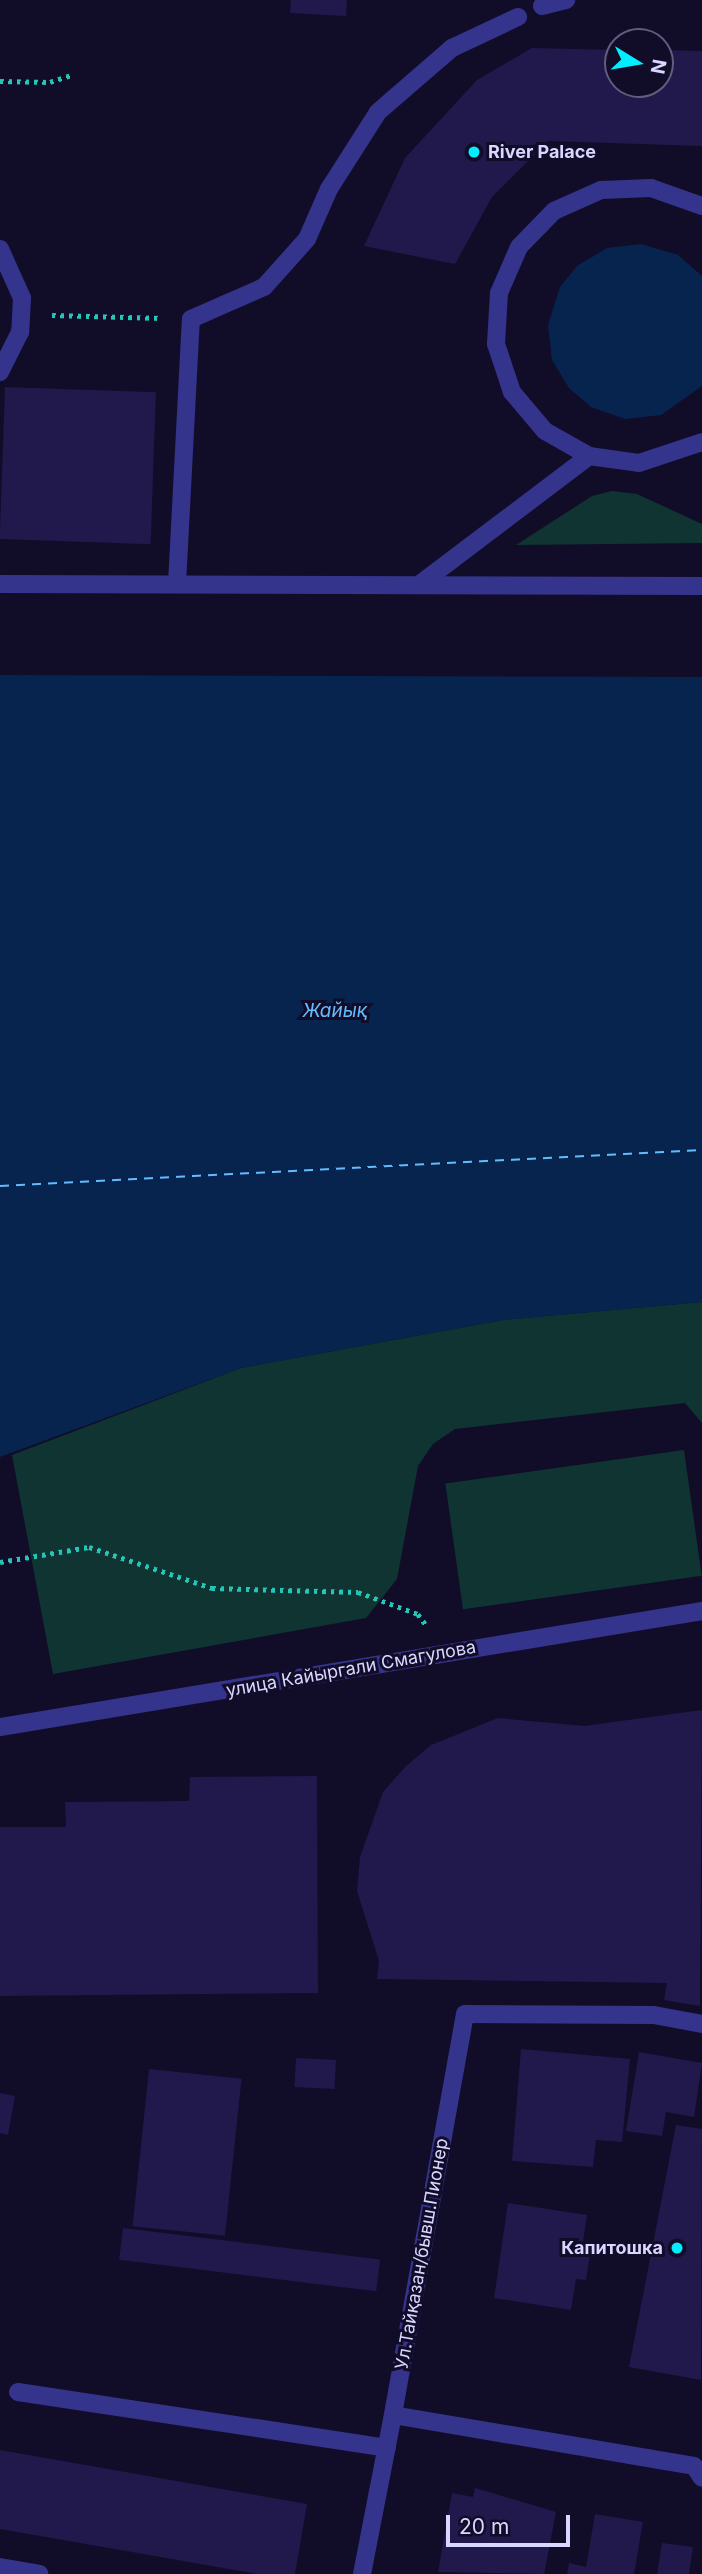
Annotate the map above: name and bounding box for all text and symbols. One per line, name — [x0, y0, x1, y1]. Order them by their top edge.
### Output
north arrow — [604, 28, 674, 98]
text: N — [645, 57, 671, 76]
place label: River Palace — [488, 141, 596, 163]
marker: River Palace — [466, 144, 482, 160]
water label: Жайық — [303, 1000, 367, 1022]
street label: улица Кайыргали Смагулова — [224, 1636, 478, 1702]
street label: Ул.Тайқазан/бывш.Пионер — [391, 2137, 453, 2371]
place label: Капитошка — [561, 2237, 663, 2259]
marker: Капитошка — [669, 2240, 685, 2256]
scale bar — [450, 2500, 574, 2544]
text: 20 m — [459, 2514, 509, 2539]

